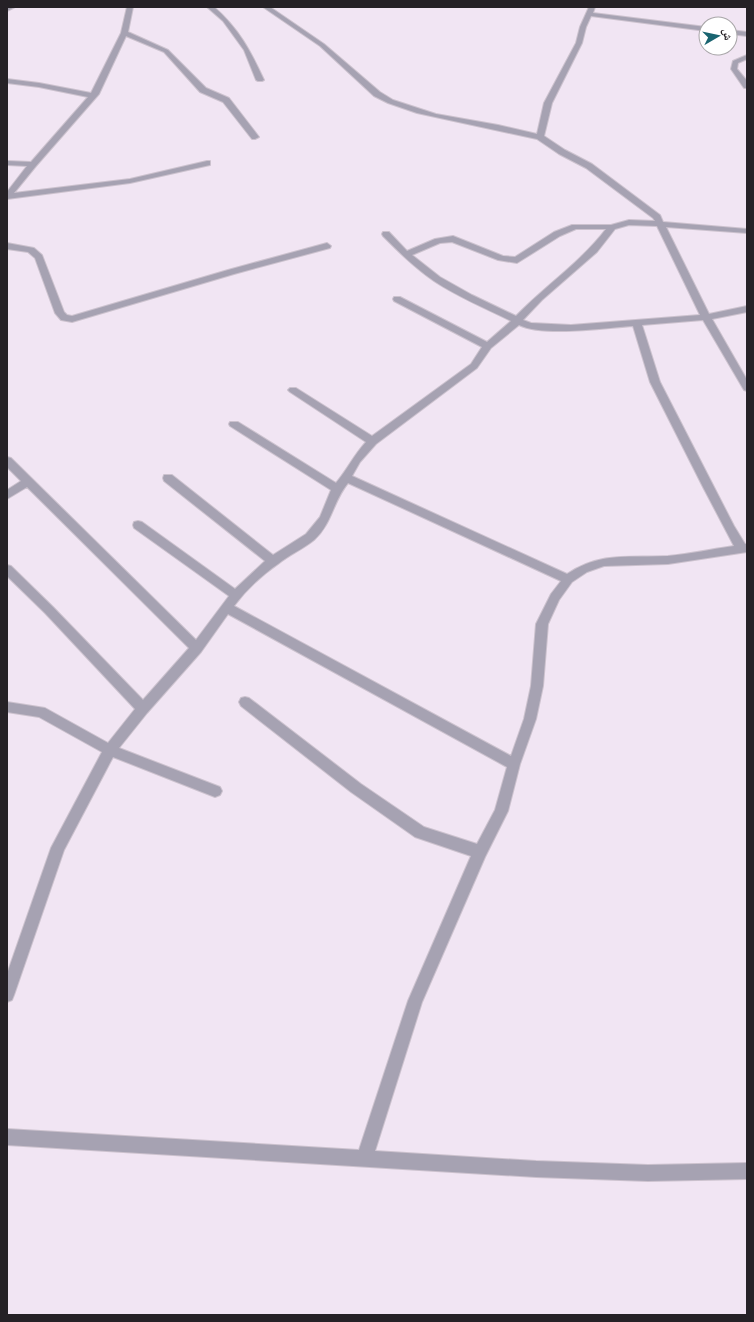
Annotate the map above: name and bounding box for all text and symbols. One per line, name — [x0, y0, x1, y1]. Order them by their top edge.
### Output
north arrow — [698, 16, 738, 56]
text: ش — [719, 28, 735, 42]

